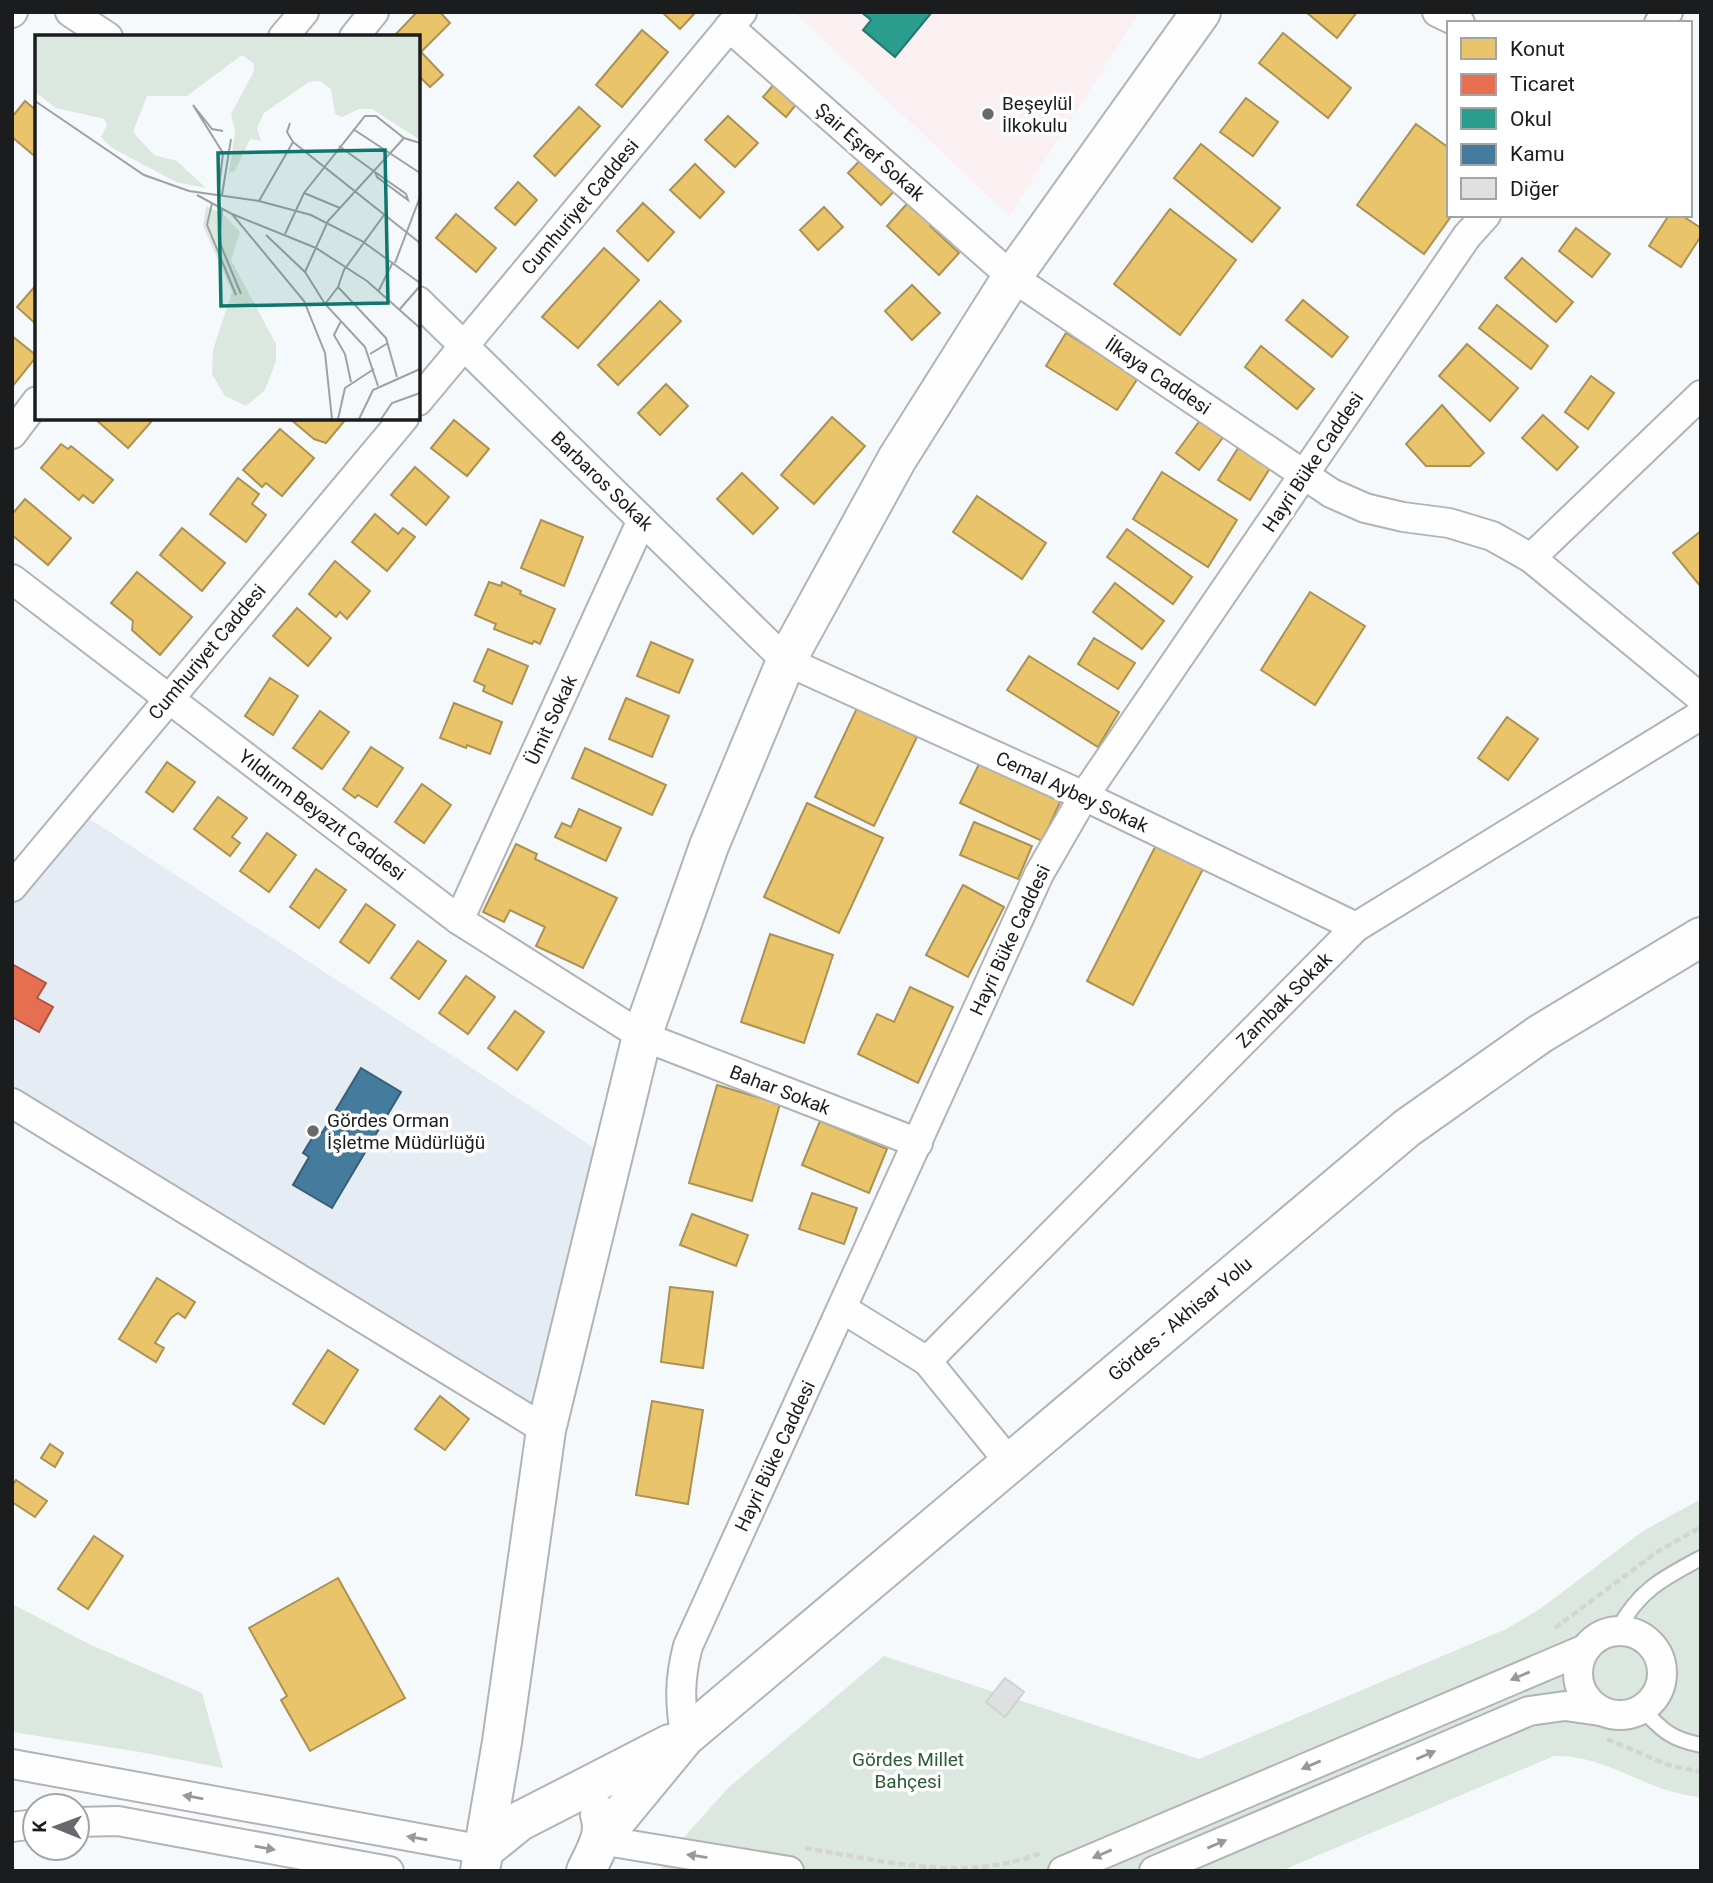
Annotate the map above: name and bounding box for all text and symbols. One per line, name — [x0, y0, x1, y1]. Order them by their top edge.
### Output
legend — [1447, 21, 1692, 217]
inset map — [35, 35, 420, 420]
text: Konut — [1510, 37, 1565, 61]
text: Ticaret — [1510, 72, 1575, 96]
place label: Beşeylül İlkokulu — [1002, 92, 1072, 137]
street label: Şair Eşref Sokak — [811, 98, 930, 206]
marker: Beşeylül İlkokulu — [980, 106, 996, 122]
text: Okul — [1510, 107, 1552, 131]
street label: Cumhuriyet Caddesi — [517, 134, 643, 280]
text: Kamu — [1510, 142, 1565, 166]
text: Diğer — [1510, 177, 1559, 201]
street label: İlkaya Caddesi — [1101, 332, 1215, 420]
street label: Hayri Büke Caddesi — [1258, 388, 1368, 536]
street label: Barbaros Sokak — [546, 427, 658, 536]
street label: Cumhuriyet Caddesi — [144, 579, 270, 725]
street label: Ümit Sokak — [520, 671, 582, 768]
street label: Yıldırım Beyazıt Caddesi — [234, 745, 410, 885]
street label: Cemal Aybey Sokak — [992, 747, 1152, 838]
street label: Hayri Büke Caddesi — [965, 861, 1055, 1019]
street label: Zambak Sokak — [1232, 947, 1337, 1052]
street label: Bahar Sokak — [726, 1060, 834, 1120]
place label: Gördes Orman İşletme Müdürlüğü — [327, 1109, 485, 1154]
marker: Gördes Orman İşletme Müdürlüğü — [305, 1123, 321, 1139]
street label: Gördes - Akhisar Yolu — [1103, 1252, 1257, 1386]
street label: Hayri Büke Caddesi — [730, 1377, 820, 1535]
one-way arrow — [1510, 1671, 1531, 1682]
park label: Gördes Millet Bahçesi — [852, 1748, 964, 1793]
one-way arrow — [1416, 1749, 1436, 1761]
one-way arrow — [1300, 1760, 1321, 1771]
one-way arrow — [182, 1791, 204, 1802]
north arrow — [21, 1792, 91, 1862]
text: K — [28, 1820, 51, 1833]
one-way arrow — [406, 1832, 428, 1843]
one-way arrow — [1206, 1838, 1227, 1849]
one-way arrow — [254, 1843, 276, 1854]
one-way arrow — [1091, 1849, 1112, 1860]
one-way arrow — [686, 1850, 708, 1861]

